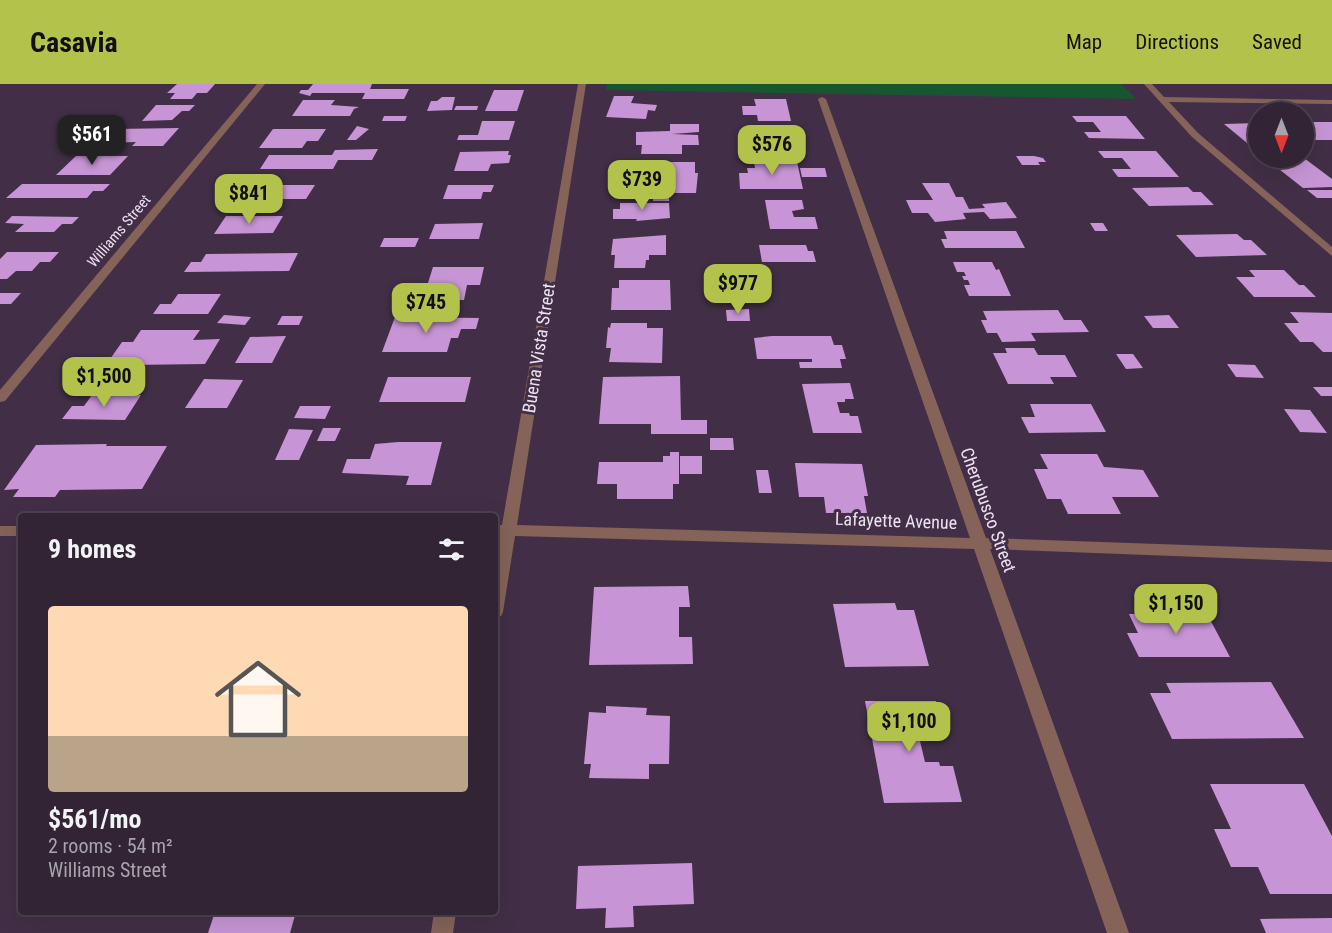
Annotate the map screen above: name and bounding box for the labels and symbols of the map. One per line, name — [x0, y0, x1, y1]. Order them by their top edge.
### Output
north arrow — [1248, 102, 1314, 168]
pin: $561 — [56, 115, 128, 166]
pin: $576 — [736, 125, 808, 176]
pin: $739 — [606, 160, 678, 211]
pin: $841 — [213, 174, 285, 225]
street label: Williams Street — [83, 191, 155, 271]
pin: $977 — [702, 264, 774, 315]
street label: Buena Vista Street — [518, 282, 559, 414]
pin: $745 — [390, 283, 462, 334]
pin: $1,500 — [55, 357, 153, 408]
street label: Cherubusco Street — [956, 445, 1021, 575]
street label: Lafayette Avenue — [835, 508, 957, 533]
pin: $1,150 — [1127, 584, 1225, 635]
pin: $1,100 — [860, 702, 958, 753]

